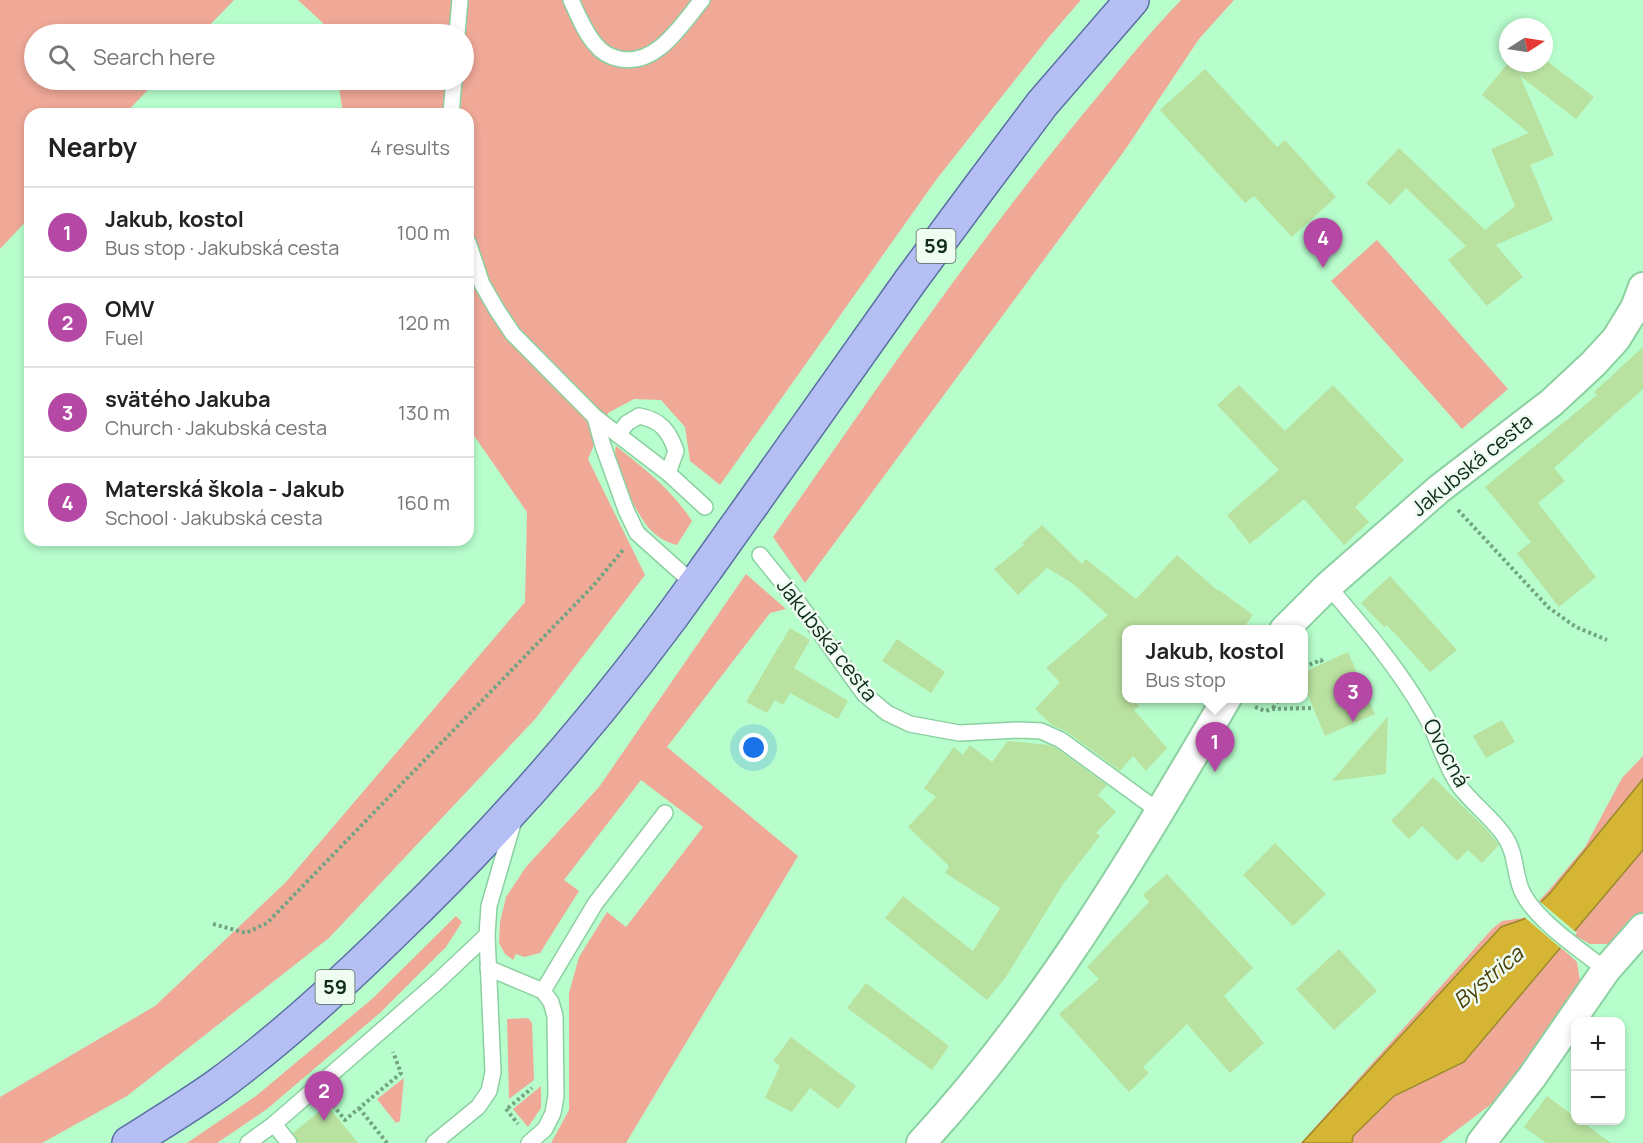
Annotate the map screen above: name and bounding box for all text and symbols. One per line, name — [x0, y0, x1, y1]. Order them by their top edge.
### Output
north arrow — [1499, 18, 1553, 72]
search box — [24, 24, 474, 90]
icon: search — [45, 41, 78, 74]
text: Search here — [93, 42, 215, 72]
text: Nearby — [48, 129, 137, 165]
text: 4 results — [370, 134, 450, 161]
text: Jakub, kostol — [105, 204, 244, 234]
pin: 4 — [1304, 218, 1342, 268]
text: 1 — [63, 219, 72, 246]
text: 100 m — [397, 219, 450, 246]
road number: 59 — [916, 229, 956, 263]
text: Bus stop · Jakubská cesta — [105, 234, 339, 261]
text: OMV — [105, 294, 154, 324]
text: 2 — [62, 309, 73, 336]
text: 120 m — [398, 309, 450, 336]
text: Fuel — [105, 324, 143, 351]
text: svätého Jakuba — [105, 384, 271, 414]
text: 3 — [62, 399, 73, 426]
text: 130 m — [398, 399, 450, 426]
street label: Jakubská cesta — [1405, 407, 1538, 522]
text: Church · Jakubská cesta — [105, 414, 327, 441]
text: Materská škola - Jakub — [105, 474, 345, 504]
text: 4 — [61, 489, 74, 516]
text: 160 m — [397, 489, 450, 516]
text: School · Jakubská cesta — [105, 504, 323, 531]
street label: Jakubská cesta — [771, 572, 885, 707]
popup — [1122, 625, 1308, 703]
text: Jakub, kostol — [1145, 636, 1285, 666]
text: Bus stop — [1145, 666, 1226, 693]
pin: 3 — [1334, 672, 1372, 722]
street label: Ovocná — [1417, 713, 1477, 792]
pin: 1 — [1196, 722, 1234, 772]
your location — [739, 733, 768, 762]
water label: Bystrica — [1447, 938, 1531, 1015]
road number: 59 — [316, 970, 354, 1004]
map controls — [1571, 1017, 1625, 1125]
button: + — [1571, 1017, 1625, 1071]
button: − — [1571, 1071, 1625, 1125]
pin: 2 — [304, 1072, 344, 1121]

